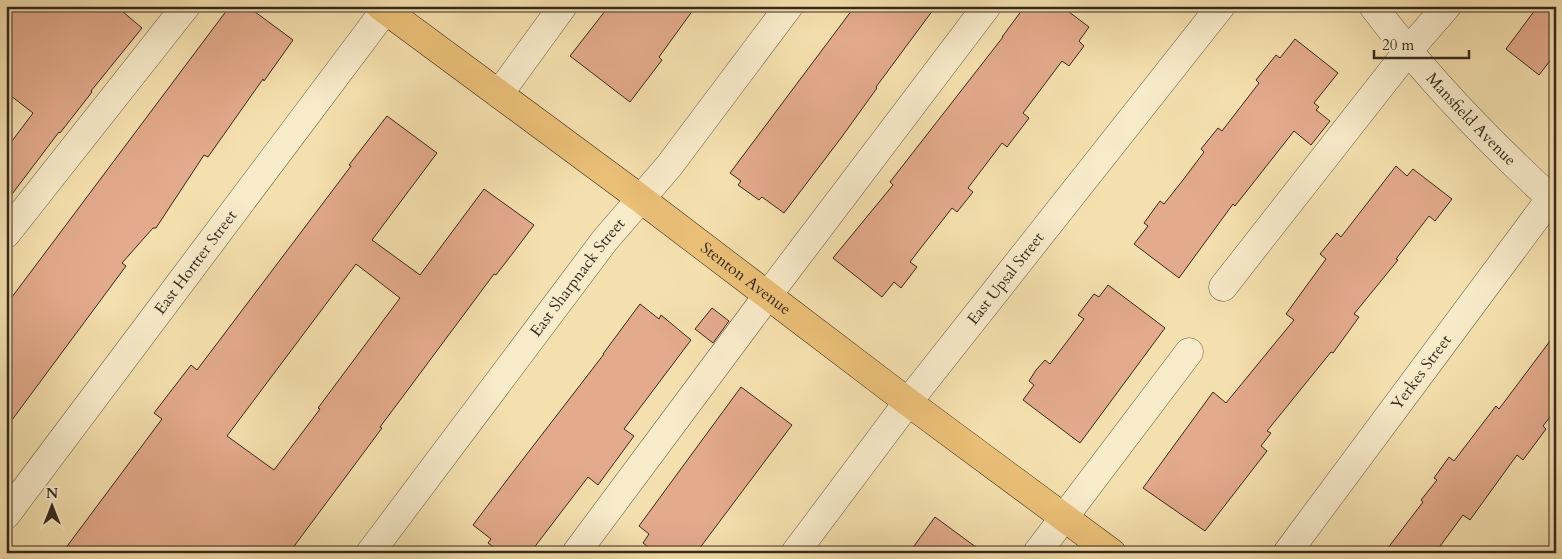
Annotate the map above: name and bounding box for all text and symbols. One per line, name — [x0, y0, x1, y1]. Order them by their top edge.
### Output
scale bar — [1374, 28, 1470, 60]
text: 20 m — [1382, 35, 1414, 55]
street label: Mansfield Avenue — [1421, 68, 1521, 171]
street label: East Hortter Street — [149, 205, 242, 319]
street label: East Sharpnack Street — [525, 213, 630, 341]
street label: East Upsal Street — [962, 228, 1049, 329]
street label: Stenton Avenue — [696, 237, 795, 320]
street label: Yerkes Street — [1386, 330, 1457, 415]
north arrow — [28, 482, 78, 532]
text: N — [46, 484, 58, 503]

